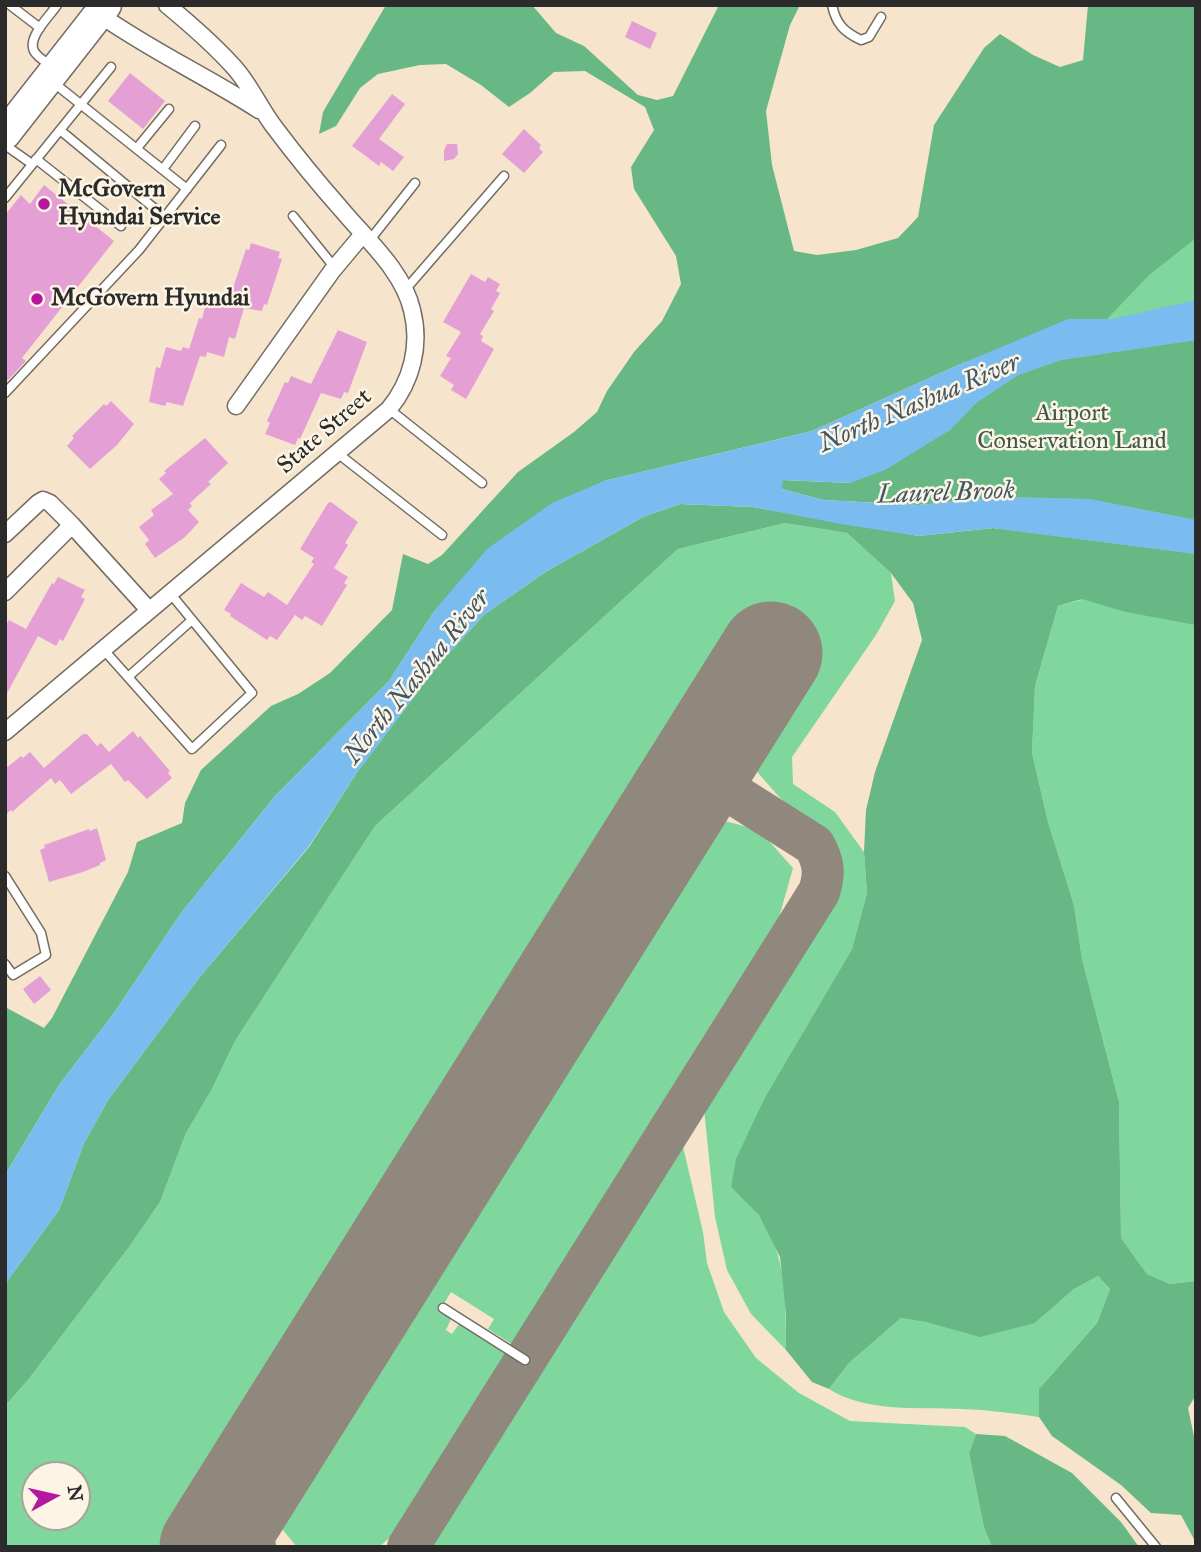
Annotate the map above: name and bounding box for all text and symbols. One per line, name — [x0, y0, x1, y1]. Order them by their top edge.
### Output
place label: McGovern Hyundai Service — [58, 176, 221, 232]
marker: McGovern Hyundai Service — [36, 196, 52, 212]
place label: McGovern Hyundai — [51, 285, 250, 313]
marker: McGovern Hyundai — [29, 291, 45, 307]
water label: North Nashua River — [815, 347, 1025, 461]
street label: State Street — [272, 383, 378, 481]
park label: Airport Conservation Land — [977, 400, 1167, 456]
water label: Laurel Brook — [877, 476, 1015, 512]
water label: North Nashua River — [338, 583, 498, 771]
north arrow — [21, 1461, 91, 1531]
text: N — [63, 1484, 88, 1503]

